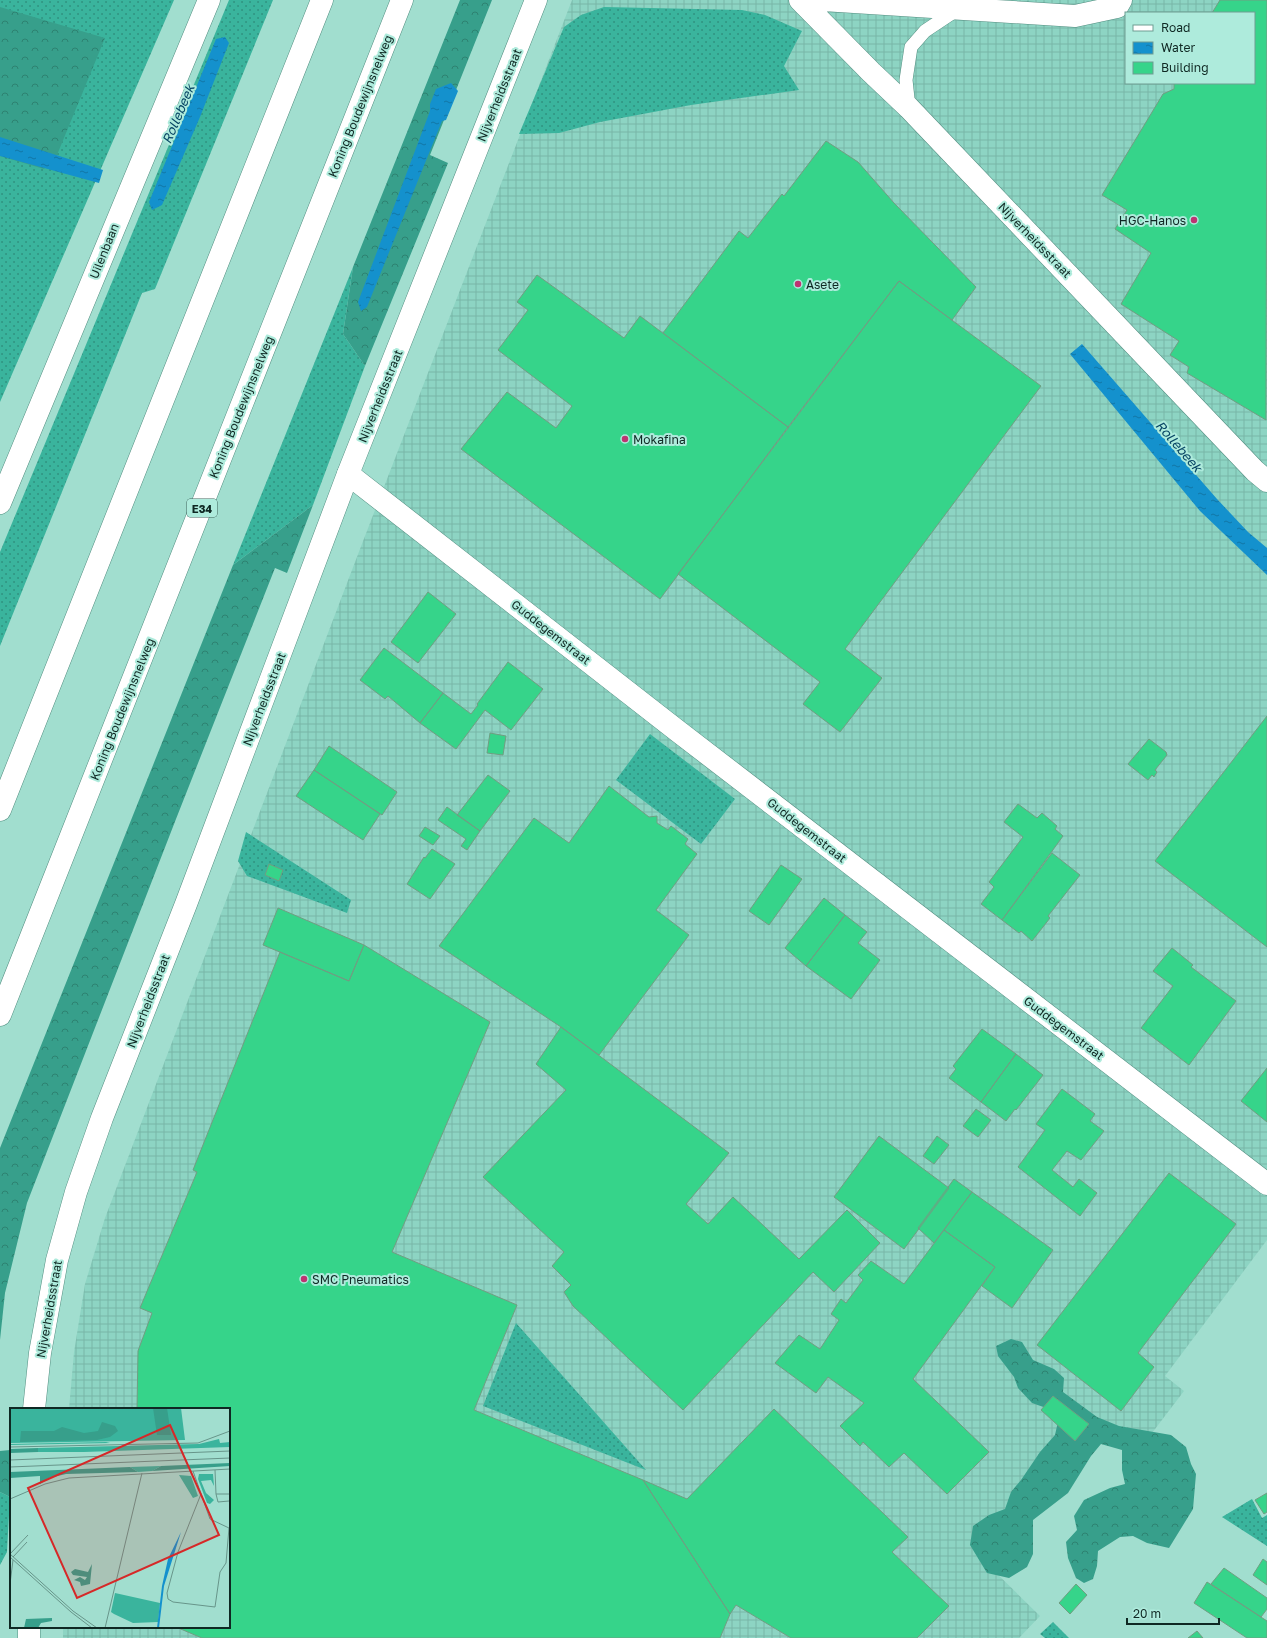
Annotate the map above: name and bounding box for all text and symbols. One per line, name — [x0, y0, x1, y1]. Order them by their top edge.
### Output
legend — [1125, 12, 1255, 84]
text: Road — [1161, 20, 1190, 35]
street label: Koning Boudewijnsnelweg — [325, 33, 395, 179]
text: Water — [1161, 40, 1195, 55]
street label: Nijverheidsstraat — [474, 46, 525, 144]
text: Building — [1161, 60, 1209, 75]
water label: Rollebeek — [158, 81, 198, 146]
street label: Nijverheidsstraat — [995, 199, 1075, 281]
place label: HGC-Hanos — [1119, 213, 1186, 228]
marker: HGC-Hanos — [1189, 215, 1199, 225]
street label: Uilenbaan — [86, 221, 122, 281]
place label: Asete — [806, 277, 839, 292]
marker: Asete — [793, 279, 803, 289]
street label: Koning Boudewijnsnelweg — [206, 334, 276, 480]
street label: Nijverheidsstraat — [355, 347, 406, 445]
water label: Rollebeek — [1152, 417, 1207, 476]
place label: Mokafina — [633, 432, 686, 447]
marker: Mokafina — [620, 434, 630, 444]
road number: E34 — [187, 499, 217, 517]
street label: Guddegemstraat — [508, 596, 594, 668]
street label: Koning Boudewijnsnelweg — [87, 636, 157, 782]
street label: Nijverheidsstraat — [239, 650, 289, 748]
street label: Guddegemstraat — [764, 794, 850, 866]
street label: Nijverheidsstraat — [123, 952, 173, 1050]
street label: Guddegemstraat — [1021, 993, 1107, 1063]
street label: Nijverheidsstraat — [33, 1259, 65, 1359]
place label: SMC Pneumatics — [312, 1272, 409, 1287]
marker: SMC Pneumatics — [299, 1274, 309, 1284]
inset map — [10, 1408, 230, 1628]
scale bar — [1127, 1600, 1219, 1626]
text: 20 m — [1133, 1606, 1161, 1621]

